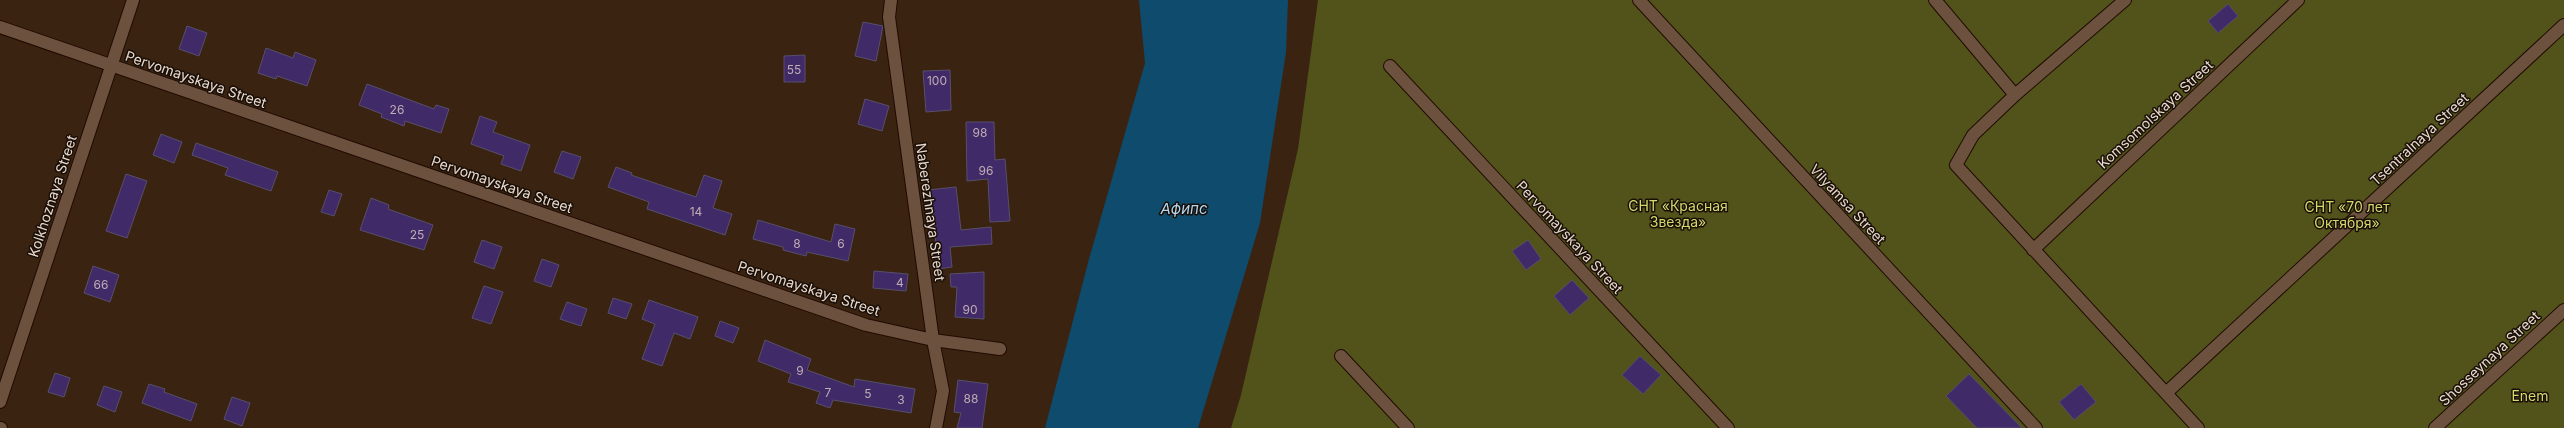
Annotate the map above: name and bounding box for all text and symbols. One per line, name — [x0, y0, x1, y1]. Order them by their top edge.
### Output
street label: Pervomayskaya Street — [123, 47, 269, 111]
street label: Komsomolskaya Street — [2094, 56, 2216, 172]
house number: 55 — [787, 62, 801, 77]
house number: 100 — [927, 73, 947, 88]
street label: Tsentralnaya Street — [2366, 89, 2472, 189]
house number: 26 — [390, 102, 404, 117]
house number: 98 — [973, 125, 987, 140]
street label: Kolkhoznaya Street — [24, 132, 80, 259]
street label: Naberezhnaya Street — [913, 142, 949, 283]
street label: Pervomayskaya Street — [429, 152, 575, 216]
street label: Vilyamsa Street — [1807, 160, 1890, 248]
house number: 96 — [979, 163, 993, 178]
street label: Pervomayskaya Street — [1513, 177, 1627, 297]
park label: СНТ «Красная Звезда» — [1628, 197, 1728, 230]
park label: СНТ «70 лет Октября» — [2305, 198, 2390, 231]
water label: Афипс — [1160, 199, 1208, 218]
house number: 14 — [690, 204, 703, 219]
house number: 25 — [410, 227, 424, 242]
house number: 8 — [793, 236, 801, 251]
house number: 6 — [837, 236, 845, 251]
street label: Pervomayskaya Street — [736, 257, 882, 319]
house number: 4 — [896, 275, 904, 290]
house number: 66 — [94, 277, 108, 292]
house number: 90 — [962, 302, 978, 317]
street label: Shosseynaya Street — [2435, 307, 2543, 409]
house number: 9 — [796, 363, 804, 378]
house number: 7 — [825, 385, 832, 400]
house number: 5 — [864, 386, 872, 401]
park label: Enem — [2511, 387, 2549, 404]
house number: 88 — [964, 391, 978, 406]
house number: 3 — [897, 392, 905, 407]

